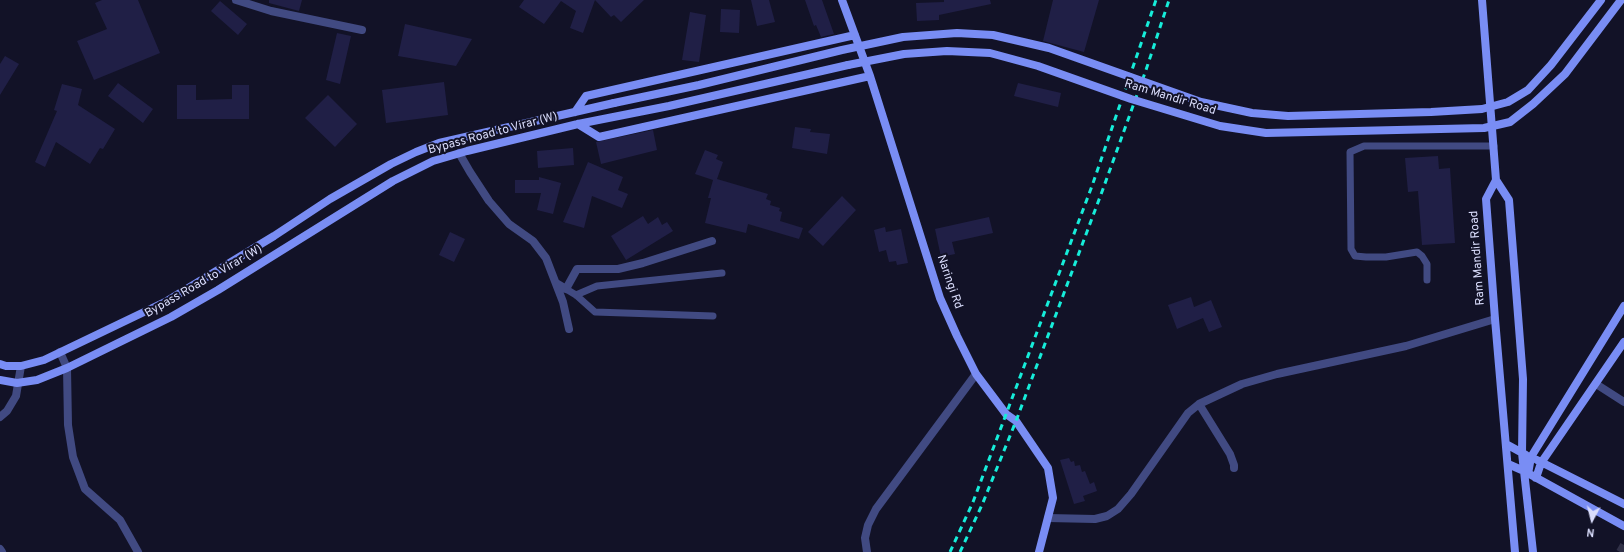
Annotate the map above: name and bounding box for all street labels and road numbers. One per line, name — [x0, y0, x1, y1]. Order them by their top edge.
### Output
street label: Ram Mandir Road — [1122, 77, 1218, 119]
street label: Bypass Road to Virar (W) — [427, 110, 559, 158]
street label: Ram Mandir Road — [1468, 210, 1488, 306]
street label: Bypass Road to Virar (W) — [143, 243, 265, 321]
street label: Naringi Rd — [933, 253, 965, 311]

